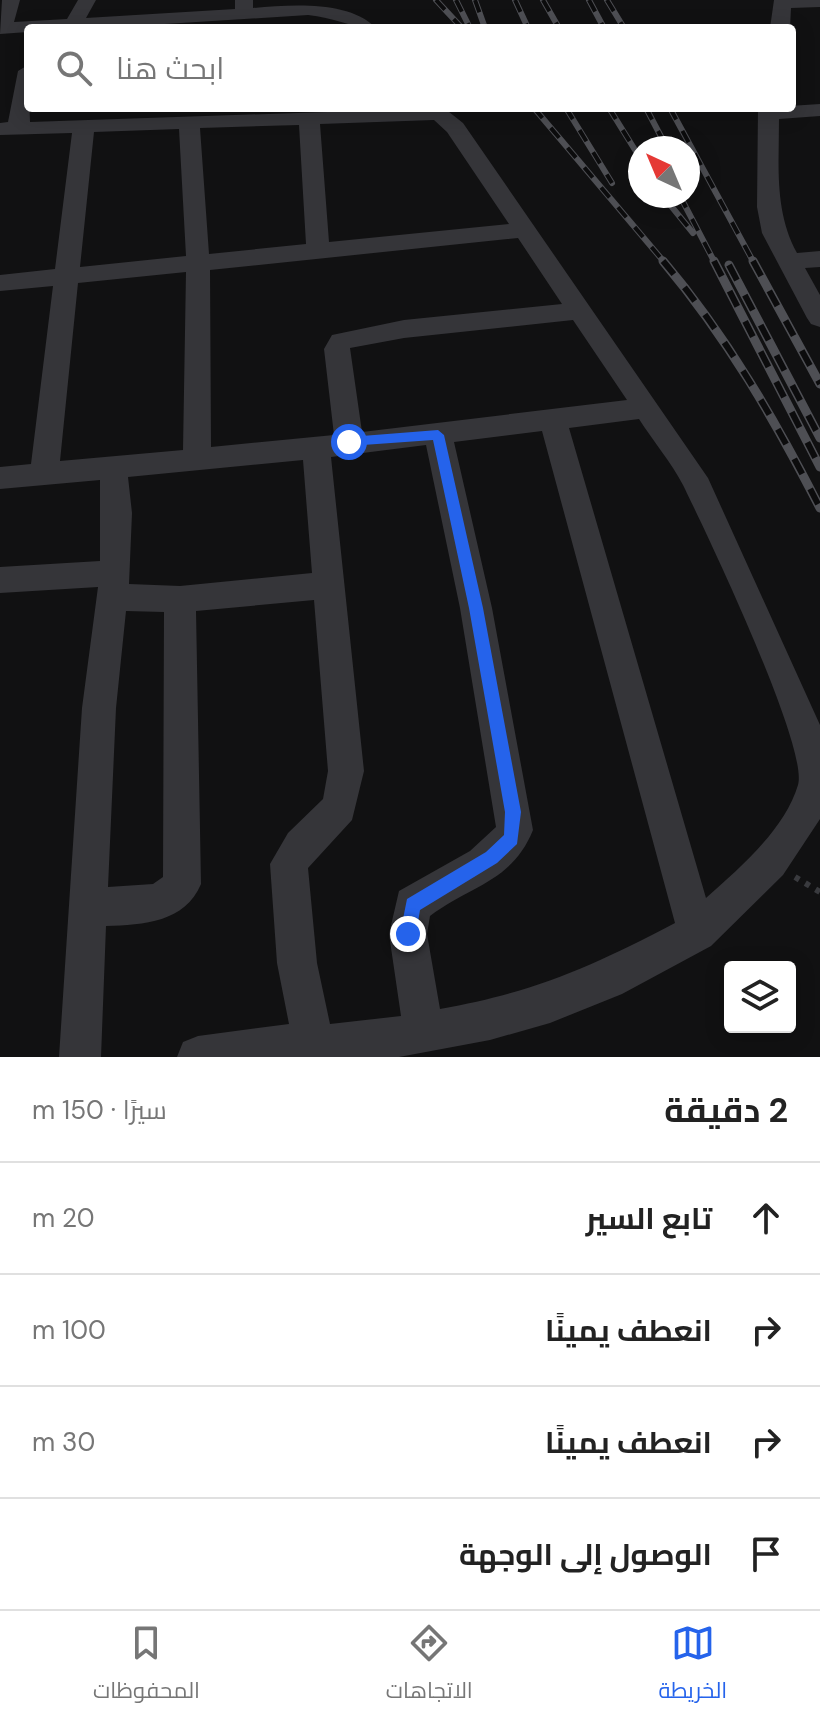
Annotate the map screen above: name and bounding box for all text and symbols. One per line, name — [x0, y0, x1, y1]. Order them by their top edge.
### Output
search box — [24, 24, 796, 112]
icon: search — [52, 46, 96, 90]
text: ابحث هنا — [116, 49, 224, 88]
north arrow — [628, 136, 700, 208]
route start — [331, 424, 367, 460]
route end — [390, 916, 426, 952]
map controls — [724, 961, 796, 1033]
button: layers — [724, 961, 796, 1033]
text: 2 دقيقة — [664, 1088, 788, 1133]
text: سيرًا · 150 m — [32, 1093, 167, 1127]
icon: ahead — [744, 1196, 788, 1240]
text: تابع السير — [586, 1199, 712, 1238]
text: 20 m — [32, 1201, 95, 1235]
icon: right — [744, 1308, 788, 1352]
text: انعطف يمينًا — [545, 1311, 712, 1350]
text: 100 m — [32, 1313, 106, 1347]
icon: right — [744, 1420, 788, 1464]
text: انعطف يمينًا — [545, 1423, 712, 1462]
text: 30 m — [32, 1425, 95, 1459]
icon: arrive — [744, 1532, 788, 1576]
text: الوصول إلى الوجهة — [459, 1535, 712, 1574]
tab: المحفوظات — [93, 1621, 200, 1711]
tab: الاتجاهات — [386, 1621, 473, 1711]
tab: الخريطة — [658, 1621, 727, 1711]

